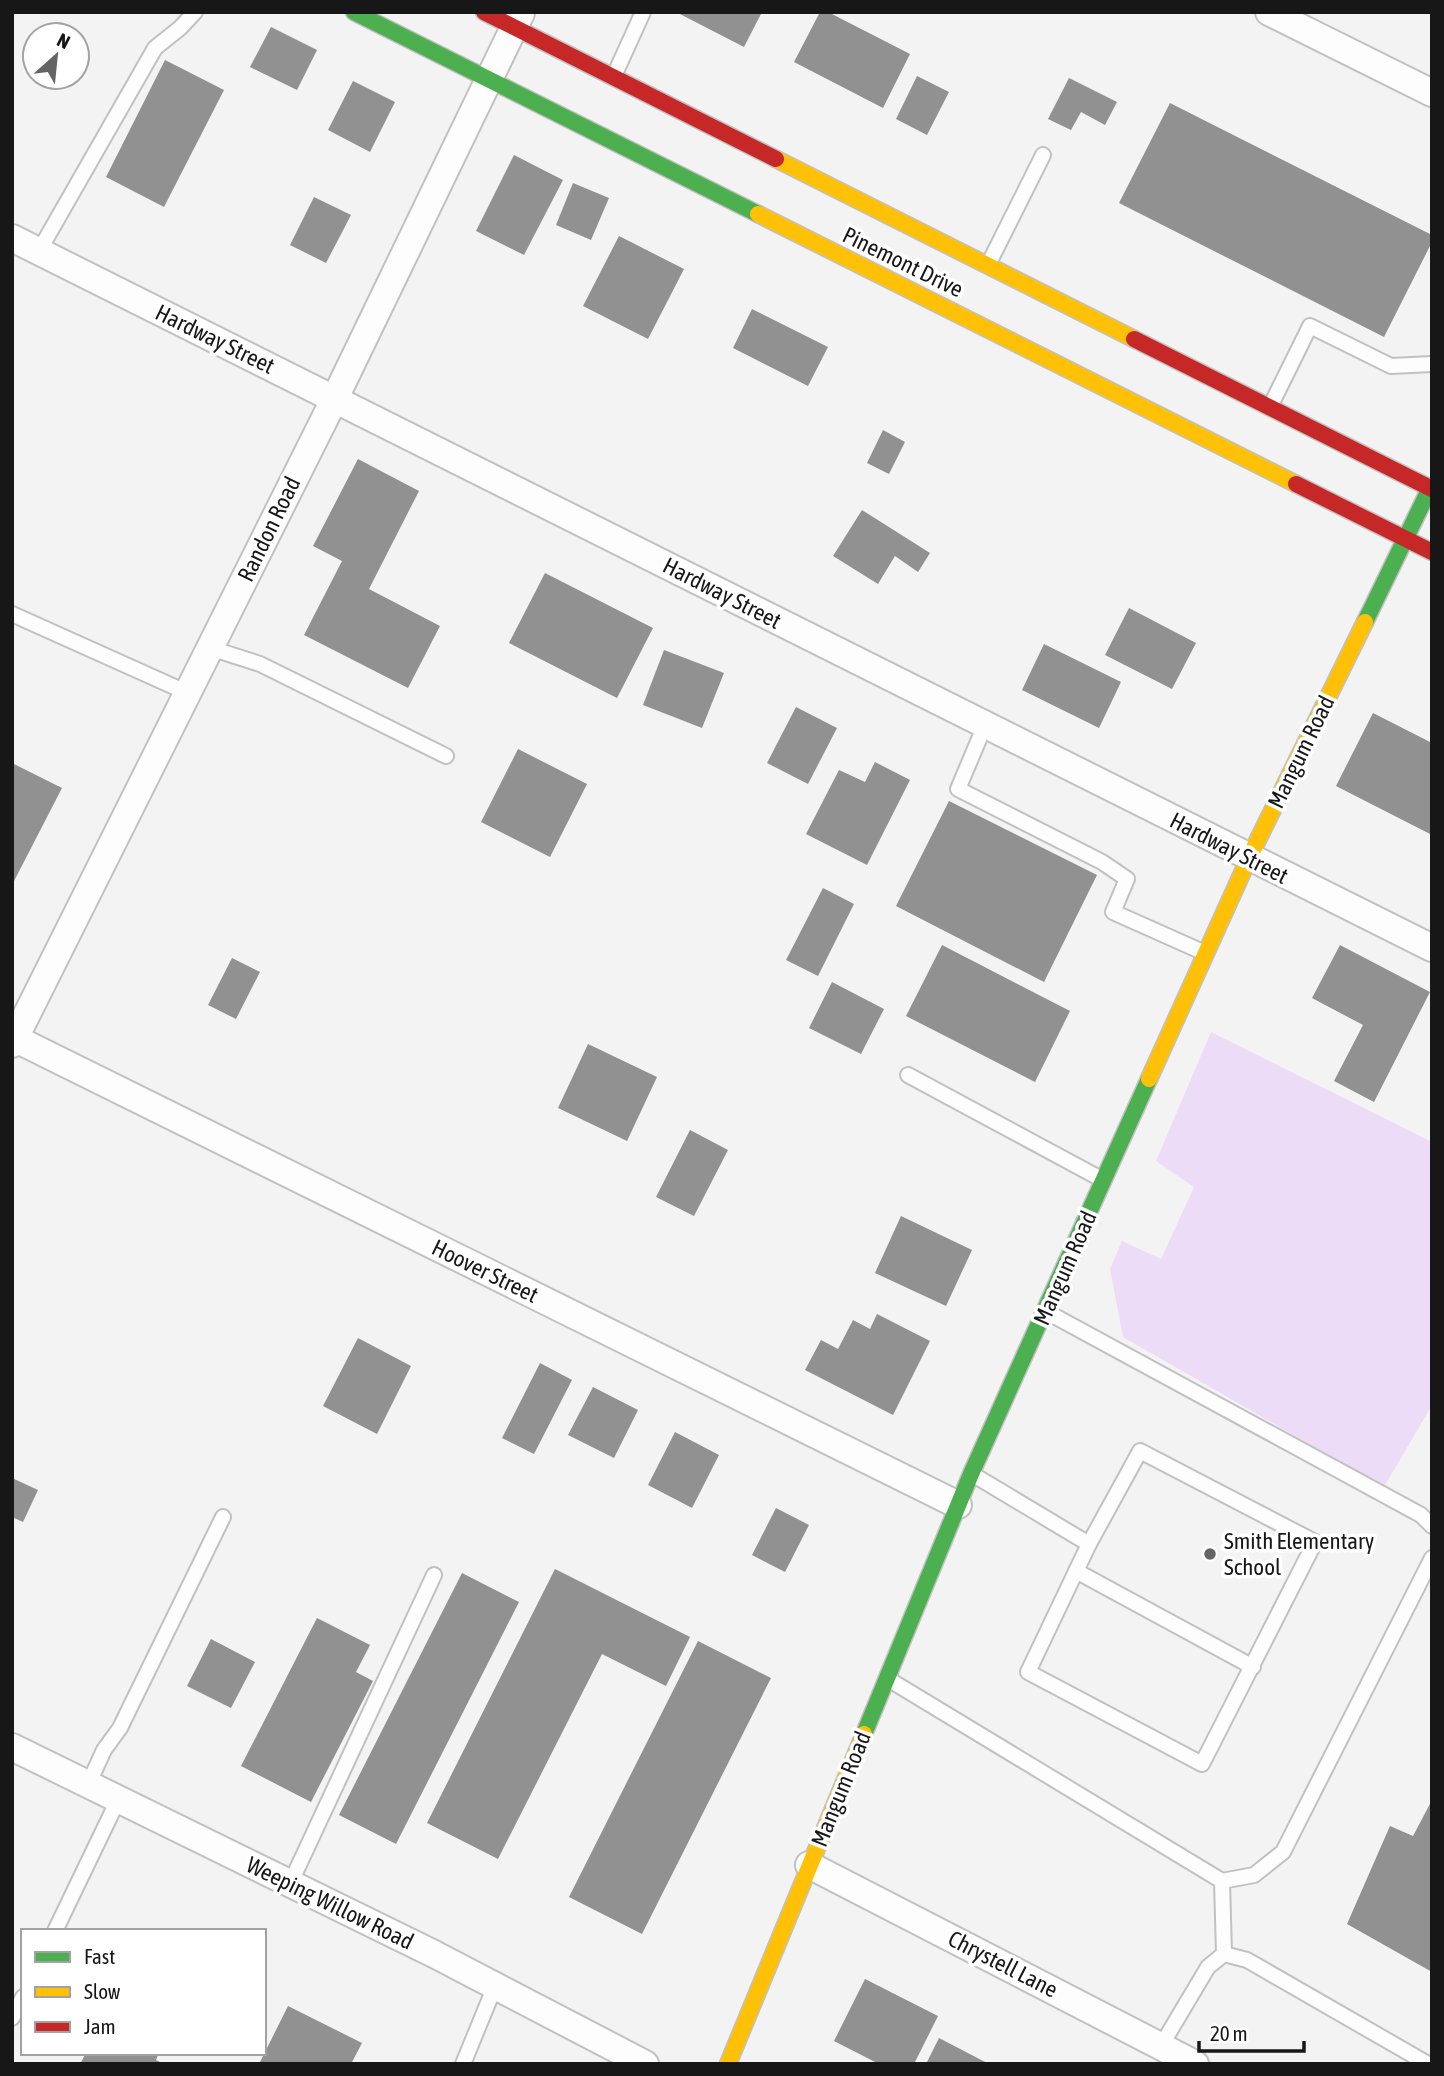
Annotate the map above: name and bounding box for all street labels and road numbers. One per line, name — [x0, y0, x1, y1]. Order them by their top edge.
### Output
street label: Pinemont Drive — [839, 222, 967, 302]
street label: Hardway Street — [151, 299, 279, 379]
street label: Randon Road — [232, 472, 306, 586]
street label: Hardway Street — [659, 552, 785, 634]
street label: Mangum Road — [1263, 692, 1339, 812]
street label: Hardway Street — [1166, 807, 1292, 889]
street label: Mangum Road — [1028, 1207, 1102, 1329]
street label: Hoover Street — [428, 1234, 542, 1308]
street label: Mangum Road — [806, 1728, 876, 1850]
street label: Weeping Willow Road — [242, 1851, 418, 1955]
street label: Chrystell Lane — [944, 1925, 1062, 2003]

